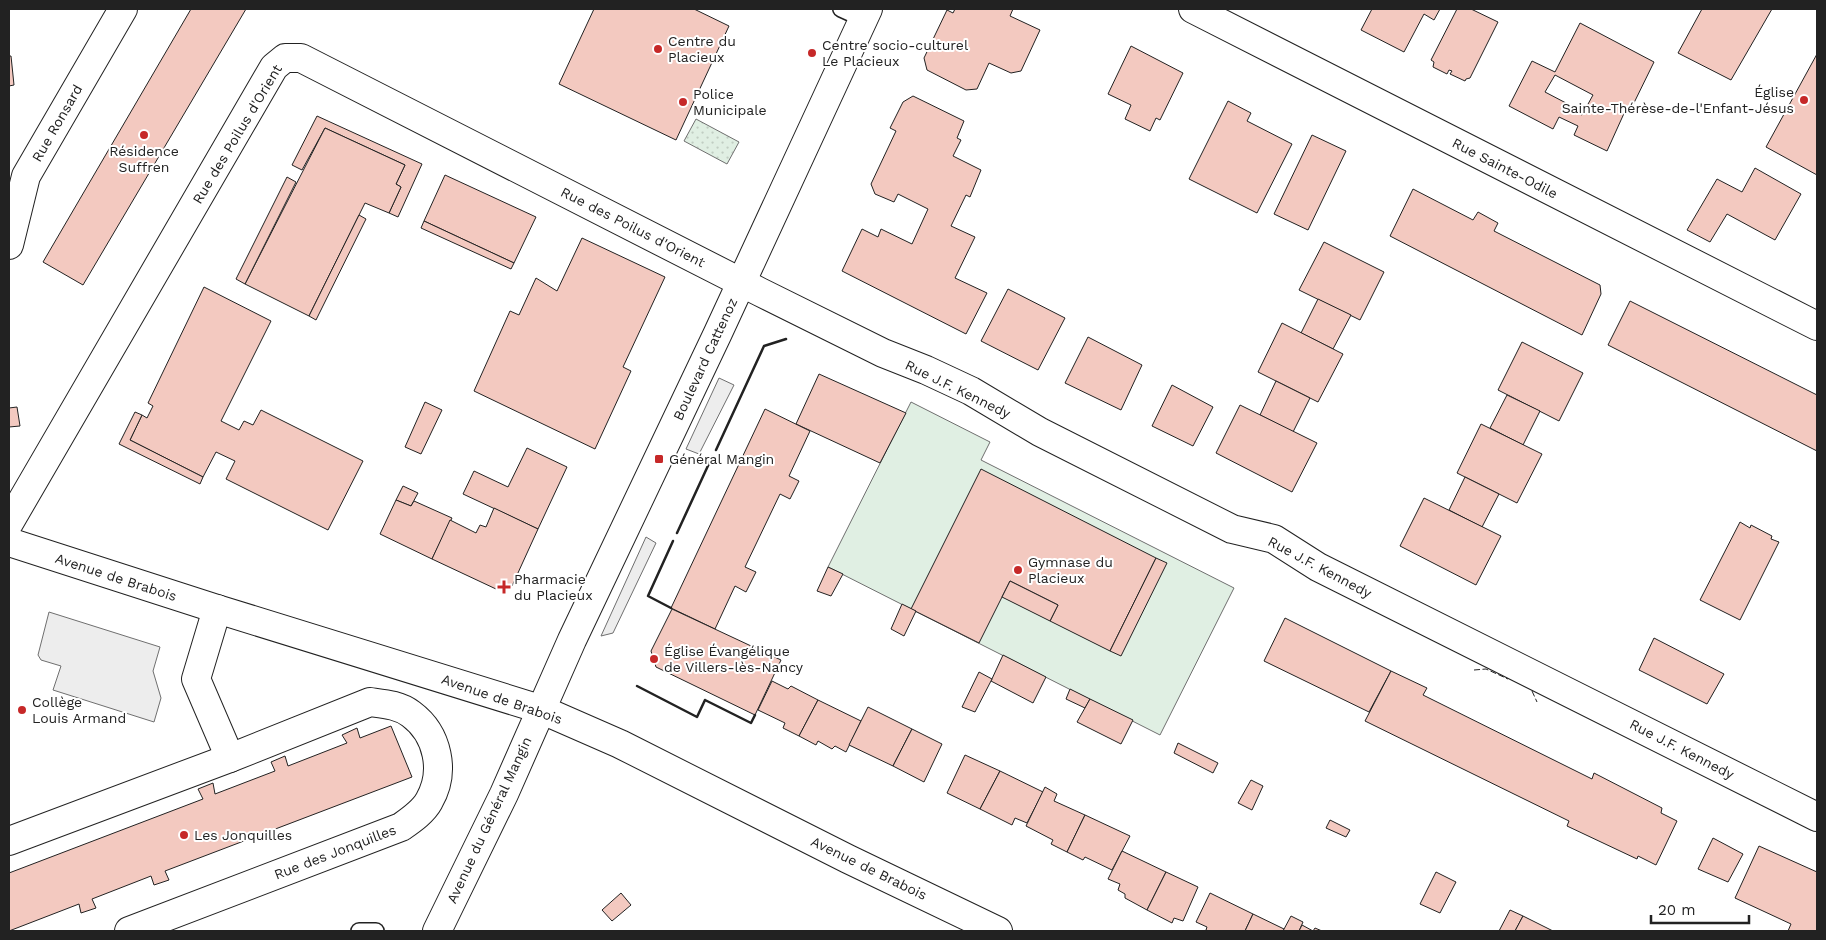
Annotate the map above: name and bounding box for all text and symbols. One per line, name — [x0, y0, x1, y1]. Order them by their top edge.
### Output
place label: Centre du Placieux — [668, 33, 736, 65]
place label: Centre socio-culturel Le Placieux — [822, 37, 969, 69]
marker: Centre du Placieux — [652, 43, 664, 55]
marker: Centre socio-culturel Le Placieux — [806, 47, 818, 59]
street label: Rue des Poilus d'Orient — [189, 61, 285, 207]
street label: Rue Ronsard — [28, 82, 86, 164]
place label: Église Sainte-Thérèse-de-l'Enfant-Jésus — [1562, 84, 1794, 116]
place label: Police Municipale — [693, 86, 767, 118]
marker: Église Sainte-Thérèse-de-l'Enfant-Jésus — [1798, 94, 1810, 106]
marker: Police Municipale — [677, 96, 689, 108]
marker: Résidence Suffren — [138, 129, 150, 141]
street label: Rue Sainte-Odile — [1450, 135, 1560, 201]
place label: Résidence Suffren — [109, 143, 179, 175]
street label: Rue des Poilus d'Orient — [558, 184, 708, 270]
street label: Boulevard Cattenoz — [670, 295, 740, 423]
street label: Rue J.F. Kennedy — [903, 357, 1014, 422]
place label: Général Mangin — [669, 451, 774, 467]
marker: Général Mangin — [653, 453, 665, 465]
street label: Rue J.F. Kennedy — [1265, 533, 1375, 601]
street label: Avenue de Brabois — [53, 550, 179, 604]
place label: Gymnase du Placieux — [1028, 554, 1113, 586]
marker: Gymnase du Placieux — [1012, 564, 1024, 576]
place label: Pharmacie du Placieux — [514, 571, 593, 603]
marker: Pharmacie du Placieux — [498, 581, 510, 593]
place label: Église Évangélique de Villers-lès-Nancy — [664, 643, 804, 675]
marker: Église Évangélique de Villers-lès-Nancy — [648, 653, 660, 665]
street label: Avenue de Brabois — [439, 671, 565, 727]
place label: Collège Louis Armand — [32, 694, 126, 726]
marker: Collège Louis Armand — [16, 704, 28, 716]
street label: Rue J.F. Kennedy — [1627, 716, 1738, 783]
street label: Avenue du Général Mangin — [443, 734, 535, 906]
street label: Rue des Jonquilles — [272, 821, 398, 883]
place label: Les Jonquilles — [194, 827, 292, 843]
marker: Les Jonquilles — [178, 829, 190, 841]
street label: Avenue de Brabois — [809, 833, 929, 903]
scale bar — [1651, 892, 1748, 924]
text: 20 m — [1658, 901, 1696, 919]

